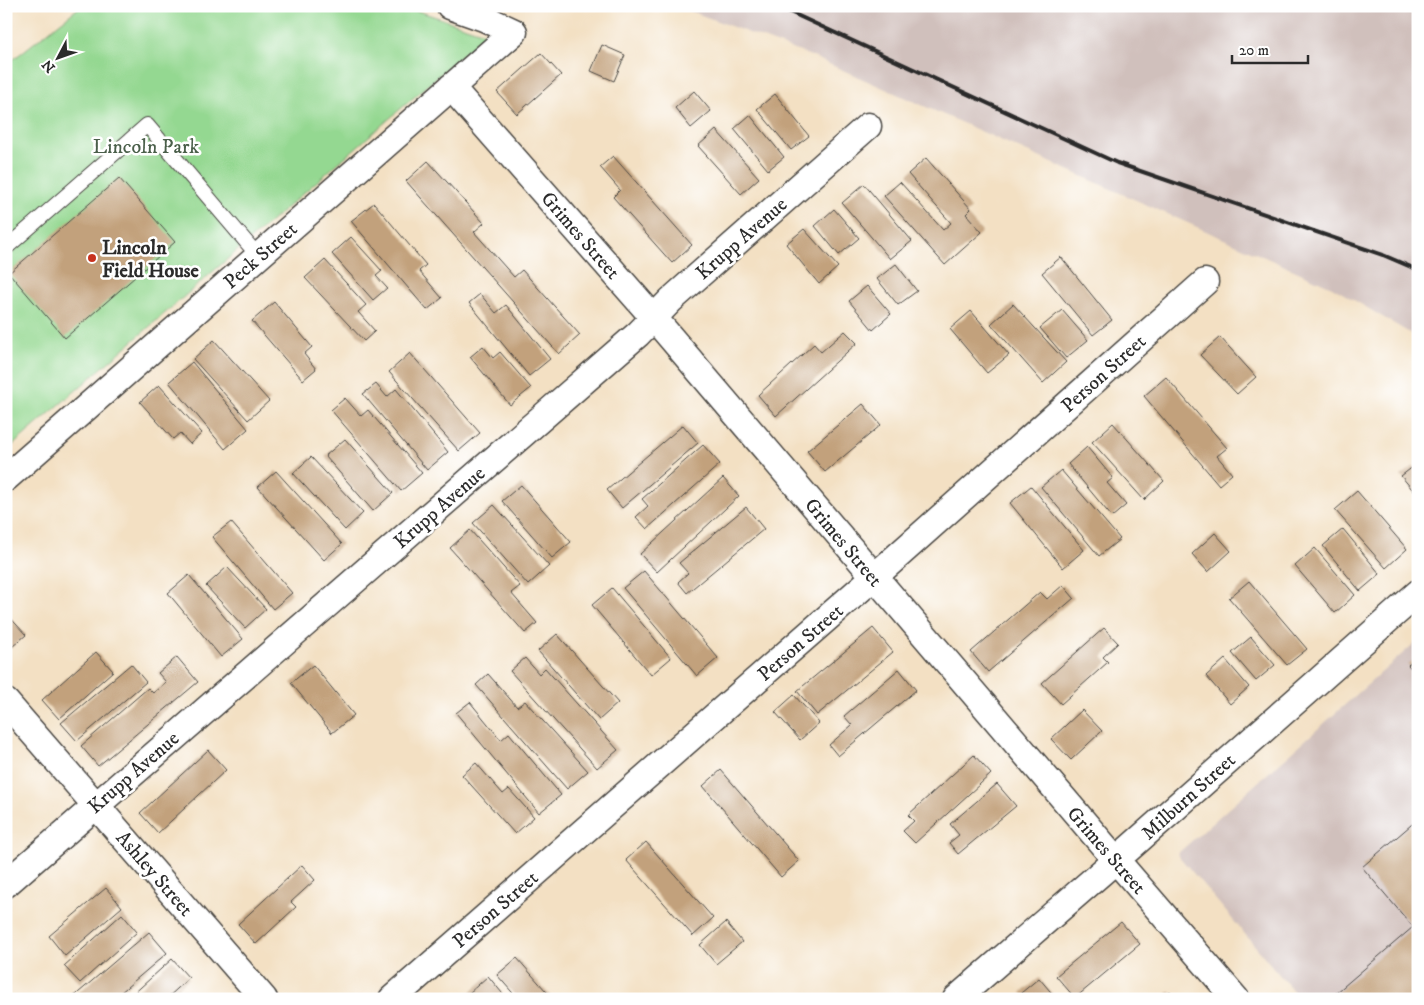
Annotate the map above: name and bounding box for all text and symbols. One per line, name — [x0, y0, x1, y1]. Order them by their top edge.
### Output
north arrow — [32, 32, 82, 82]
scale bar — [1232, 32, 1308, 64]
text: 20 m — [1239, 41, 1269, 60]
text: N — [38, 55, 60, 76]
park label: Lincoln Park — [93, 135, 199, 160]
street label: Grimes Street — [535, 187, 625, 285]
street label: Krupp Avenue — [691, 193, 793, 286]
street label: Peck Street — [219, 217, 303, 295]
place label: Lincoln Field House — [102, 236, 200, 284]
marker: Lincoln Field House — [86, 252, 98, 264]
street label: Person Street — [1056, 330, 1152, 419]
street label: Krupp Avenue — [389, 462, 491, 555]
street label: Grimes Street — [799, 494, 887, 592]
street label: Person Street — [753, 599, 849, 687]
street label: Krupp Avenue — [83, 727, 185, 820]
street label: Milburn Street — [1137, 748, 1241, 846]
street label: Grimes Street — [1061, 802, 1151, 900]
street label: Ashley Street — [110, 826, 198, 922]
street label: Person Street — [448, 866, 544, 954]

